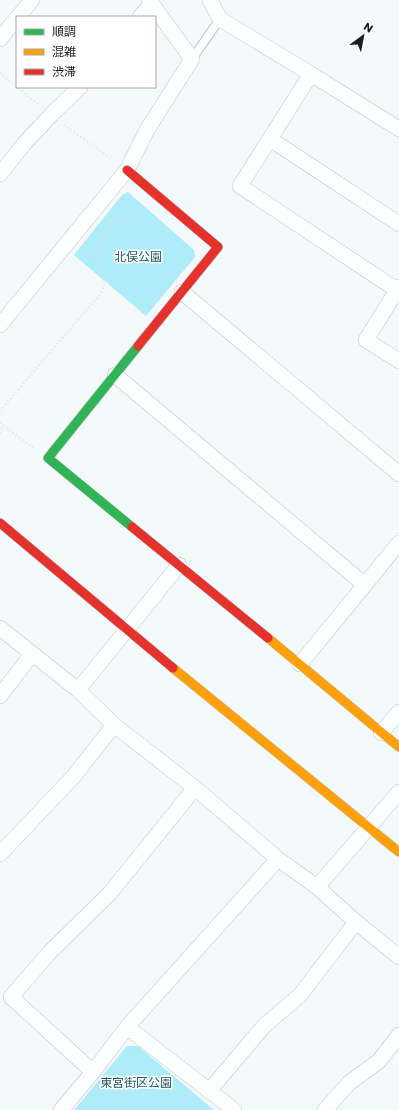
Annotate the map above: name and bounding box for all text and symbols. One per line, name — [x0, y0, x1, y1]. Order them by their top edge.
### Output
legend — [16, 16, 156, 88]
north arrow — [343, 16, 383, 56]
text: N — [361, 19, 376, 36]
text: 順調 — [52, 23, 76, 40]
text: 混雑 — [52, 43, 76, 60]
text: 渋滞 — [52, 63, 76, 80]
park label: 北俣公園 — [114, 248, 162, 265]
park label: 東宮街区公園 — [100, 1074, 172, 1091]

